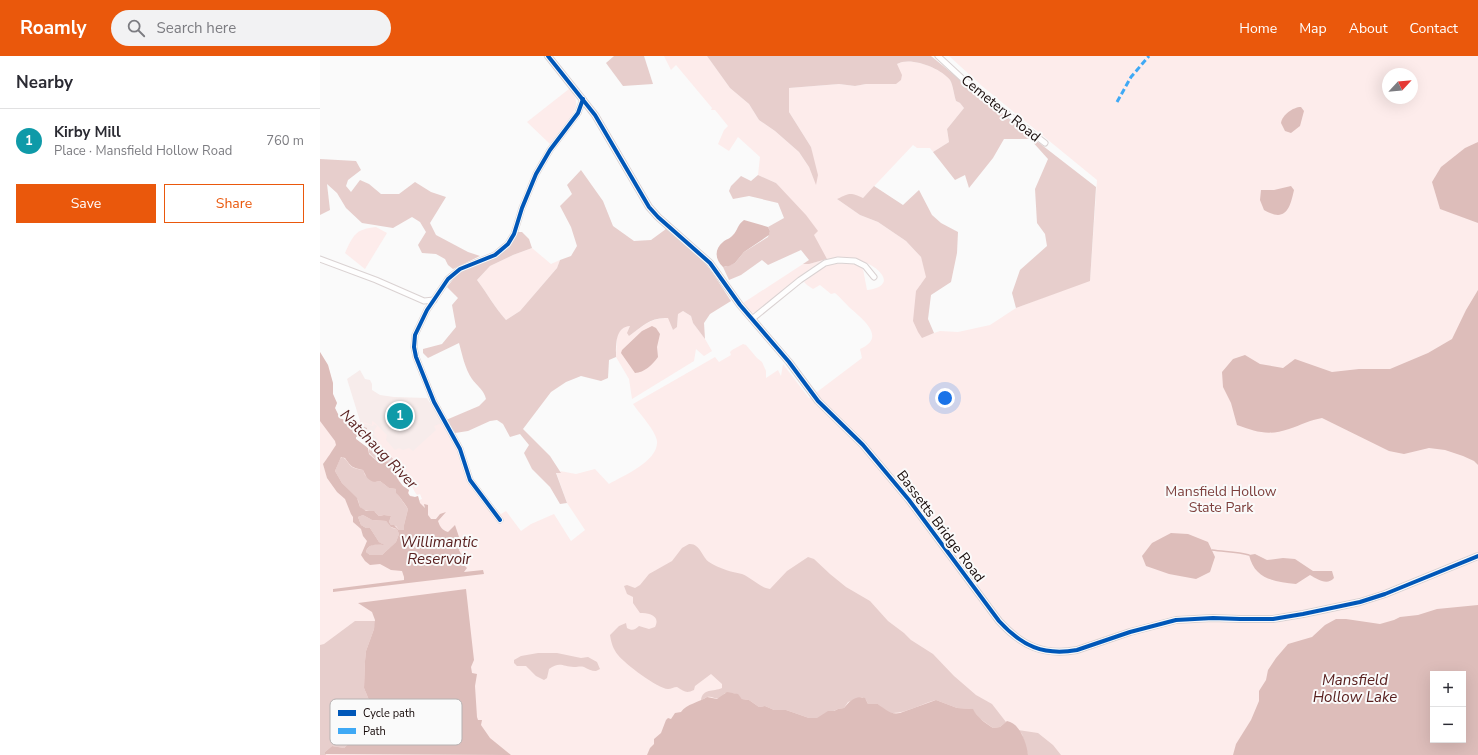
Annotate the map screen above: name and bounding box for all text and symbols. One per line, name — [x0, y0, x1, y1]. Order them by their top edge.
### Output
search box — [111, 10, 391, 46]
text: Roamly — [20, 15, 87, 41]
icon: search — [125, 17, 147, 39]
text: Search here — [157, 18, 236, 38]
text: Home — [1239, 19, 1277, 38]
text: Map — [1299, 19, 1327, 38]
text: About — [1349, 19, 1388, 38]
text: Contact — [1410, 19, 1458, 38]
north arrow — [1382, 68, 1418, 104]
text: Nearby — [16, 71, 73, 94]
street label: Cemetery Road — [957, 71, 1044, 146]
text: Kirby Mill — [54, 122, 121, 142]
text: 1 — [25, 132, 33, 150]
text: 760 m — [266, 132, 304, 150]
text: Place · Mansfield Hollow Road — [54, 142, 232, 160]
button: Save — [16, 184, 156, 223]
button: Share — [164, 184, 304, 223]
your location — [935, 388, 955, 408]
pin: 1 — [387, 401, 413, 431]
water label: Natchaug River — [336, 405, 422, 494]
street label: Bassetts Bridge Road — [892, 466, 989, 586]
park label: Mansfield Hollow State Park — [1165, 482, 1277, 517]
water label: Willimantic Reservoir — [400, 532, 478, 569]
water label: Mansfield Hollow Lake — [1313, 670, 1397, 707]
map controls — [1430, 671, 1466, 743]
button: + — [1430, 671, 1466, 707]
legend — [330, 699, 462, 745]
text: Cycle path — [363, 706, 415, 721]
button: − — [1430, 707, 1466, 743]
text: Path — [363, 724, 386, 739]

